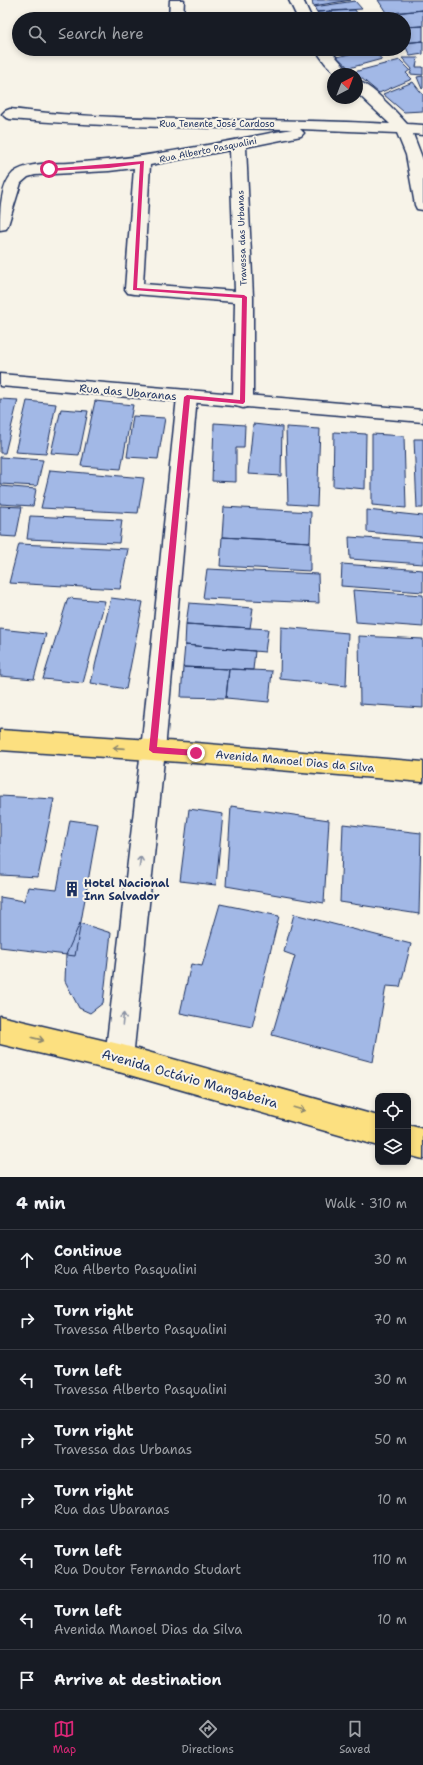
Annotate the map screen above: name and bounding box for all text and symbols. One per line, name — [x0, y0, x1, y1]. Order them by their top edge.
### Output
search box — [12, 12, 411, 56]
icon: search — [26, 23, 48, 45]
text: Search here — [58, 24, 144, 44]
north arrow — [327, 68, 363, 104]
street label: Rua Tenente José Cardoso — [159, 118, 275, 130]
street label: Rua Alberto Pasqualini — [158, 135, 258, 165]
route start — [40, 160, 58, 178]
street label: Travessa das Urbanas — [234, 190, 250, 286]
street label: Rua das Ubaranas — [79, 381, 177, 404]
one-way arrow — [113, 744, 126, 751]
route end — [187, 744, 205, 762]
street label: Avenida Manoel Dias da Silva — [215, 747, 375, 776]
one-way arrow — [137, 856, 144, 869]
place label: Hotel Nacional Inn Salvador — [84, 876, 169, 904]
building icon: Hotel Nacional Inn Salvador — [63, 880, 81, 898]
one-way arrow — [119, 1013, 127, 1026]
one-way arrow — [31, 1035, 44, 1043]
street label: Avenida Octávio Mangabeira — [100, 1045, 280, 1112]
map controls — [375, 1093, 411, 1165]
button: locate — [375, 1093, 411, 1129]
one-way arrow — [292, 1106, 305, 1113]
button: layers — [375, 1129, 411, 1165]
text: 4 min — [16, 1192, 66, 1214]
text: Walk · 310 m — [325, 1195, 407, 1212]
text: Continue — [54, 1241, 122, 1261]
icon: ahead — [16, 1249, 38, 1271]
text: 30 m — [373, 1251, 407, 1268]
text: Rua Alberto Pasqualini — [54, 1261, 197, 1278]
text: Turn right — [54, 1301, 134, 1321]
icon: right — [16, 1309, 38, 1331]
text: 70 m — [373, 1311, 407, 1328]
text: Travessa Alberto Pasqualini — [54, 1321, 227, 1338]
text: Turn left — [54, 1361, 122, 1381]
icon: left — [16, 1369, 38, 1391]
text: 30 m — [373, 1371, 407, 1388]
text: Travessa Alberto Pasqualini — [54, 1381, 227, 1398]
text: Turn right — [54, 1421, 134, 1441]
icon: right — [16, 1429, 38, 1451]
text: 50 m — [374, 1431, 407, 1448]
text: Travessa das Urbanas — [54, 1441, 192, 1458]
text: Turn right — [54, 1481, 134, 1501]
icon: right — [16, 1489, 38, 1511]
text: 10 m — [377, 1491, 407, 1508]
text: Rua das Ubaranas — [54, 1501, 170, 1518]
text: Turn left — [54, 1541, 122, 1561]
icon: left — [16, 1549, 38, 1571]
text: 110 m — [372, 1551, 407, 1568]
text: Rua Doutor Fernando Studart — [54, 1561, 241, 1578]
text: Turn left — [54, 1601, 122, 1621]
icon: left — [16, 1609, 38, 1631]
text: 10 m — [377, 1611, 407, 1628]
text: Avenida Manoel Dias da Silva — [54, 1621, 242, 1638]
icon: arrive — [16, 1669, 38, 1691]
text: Arrive at destination — [54, 1670, 222, 1690]
tab: Map — [53, 1718, 76, 1757]
tab: Directions — [181, 1718, 234, 1757]
tab: Saved — [339, 1718, 370, 1757]

